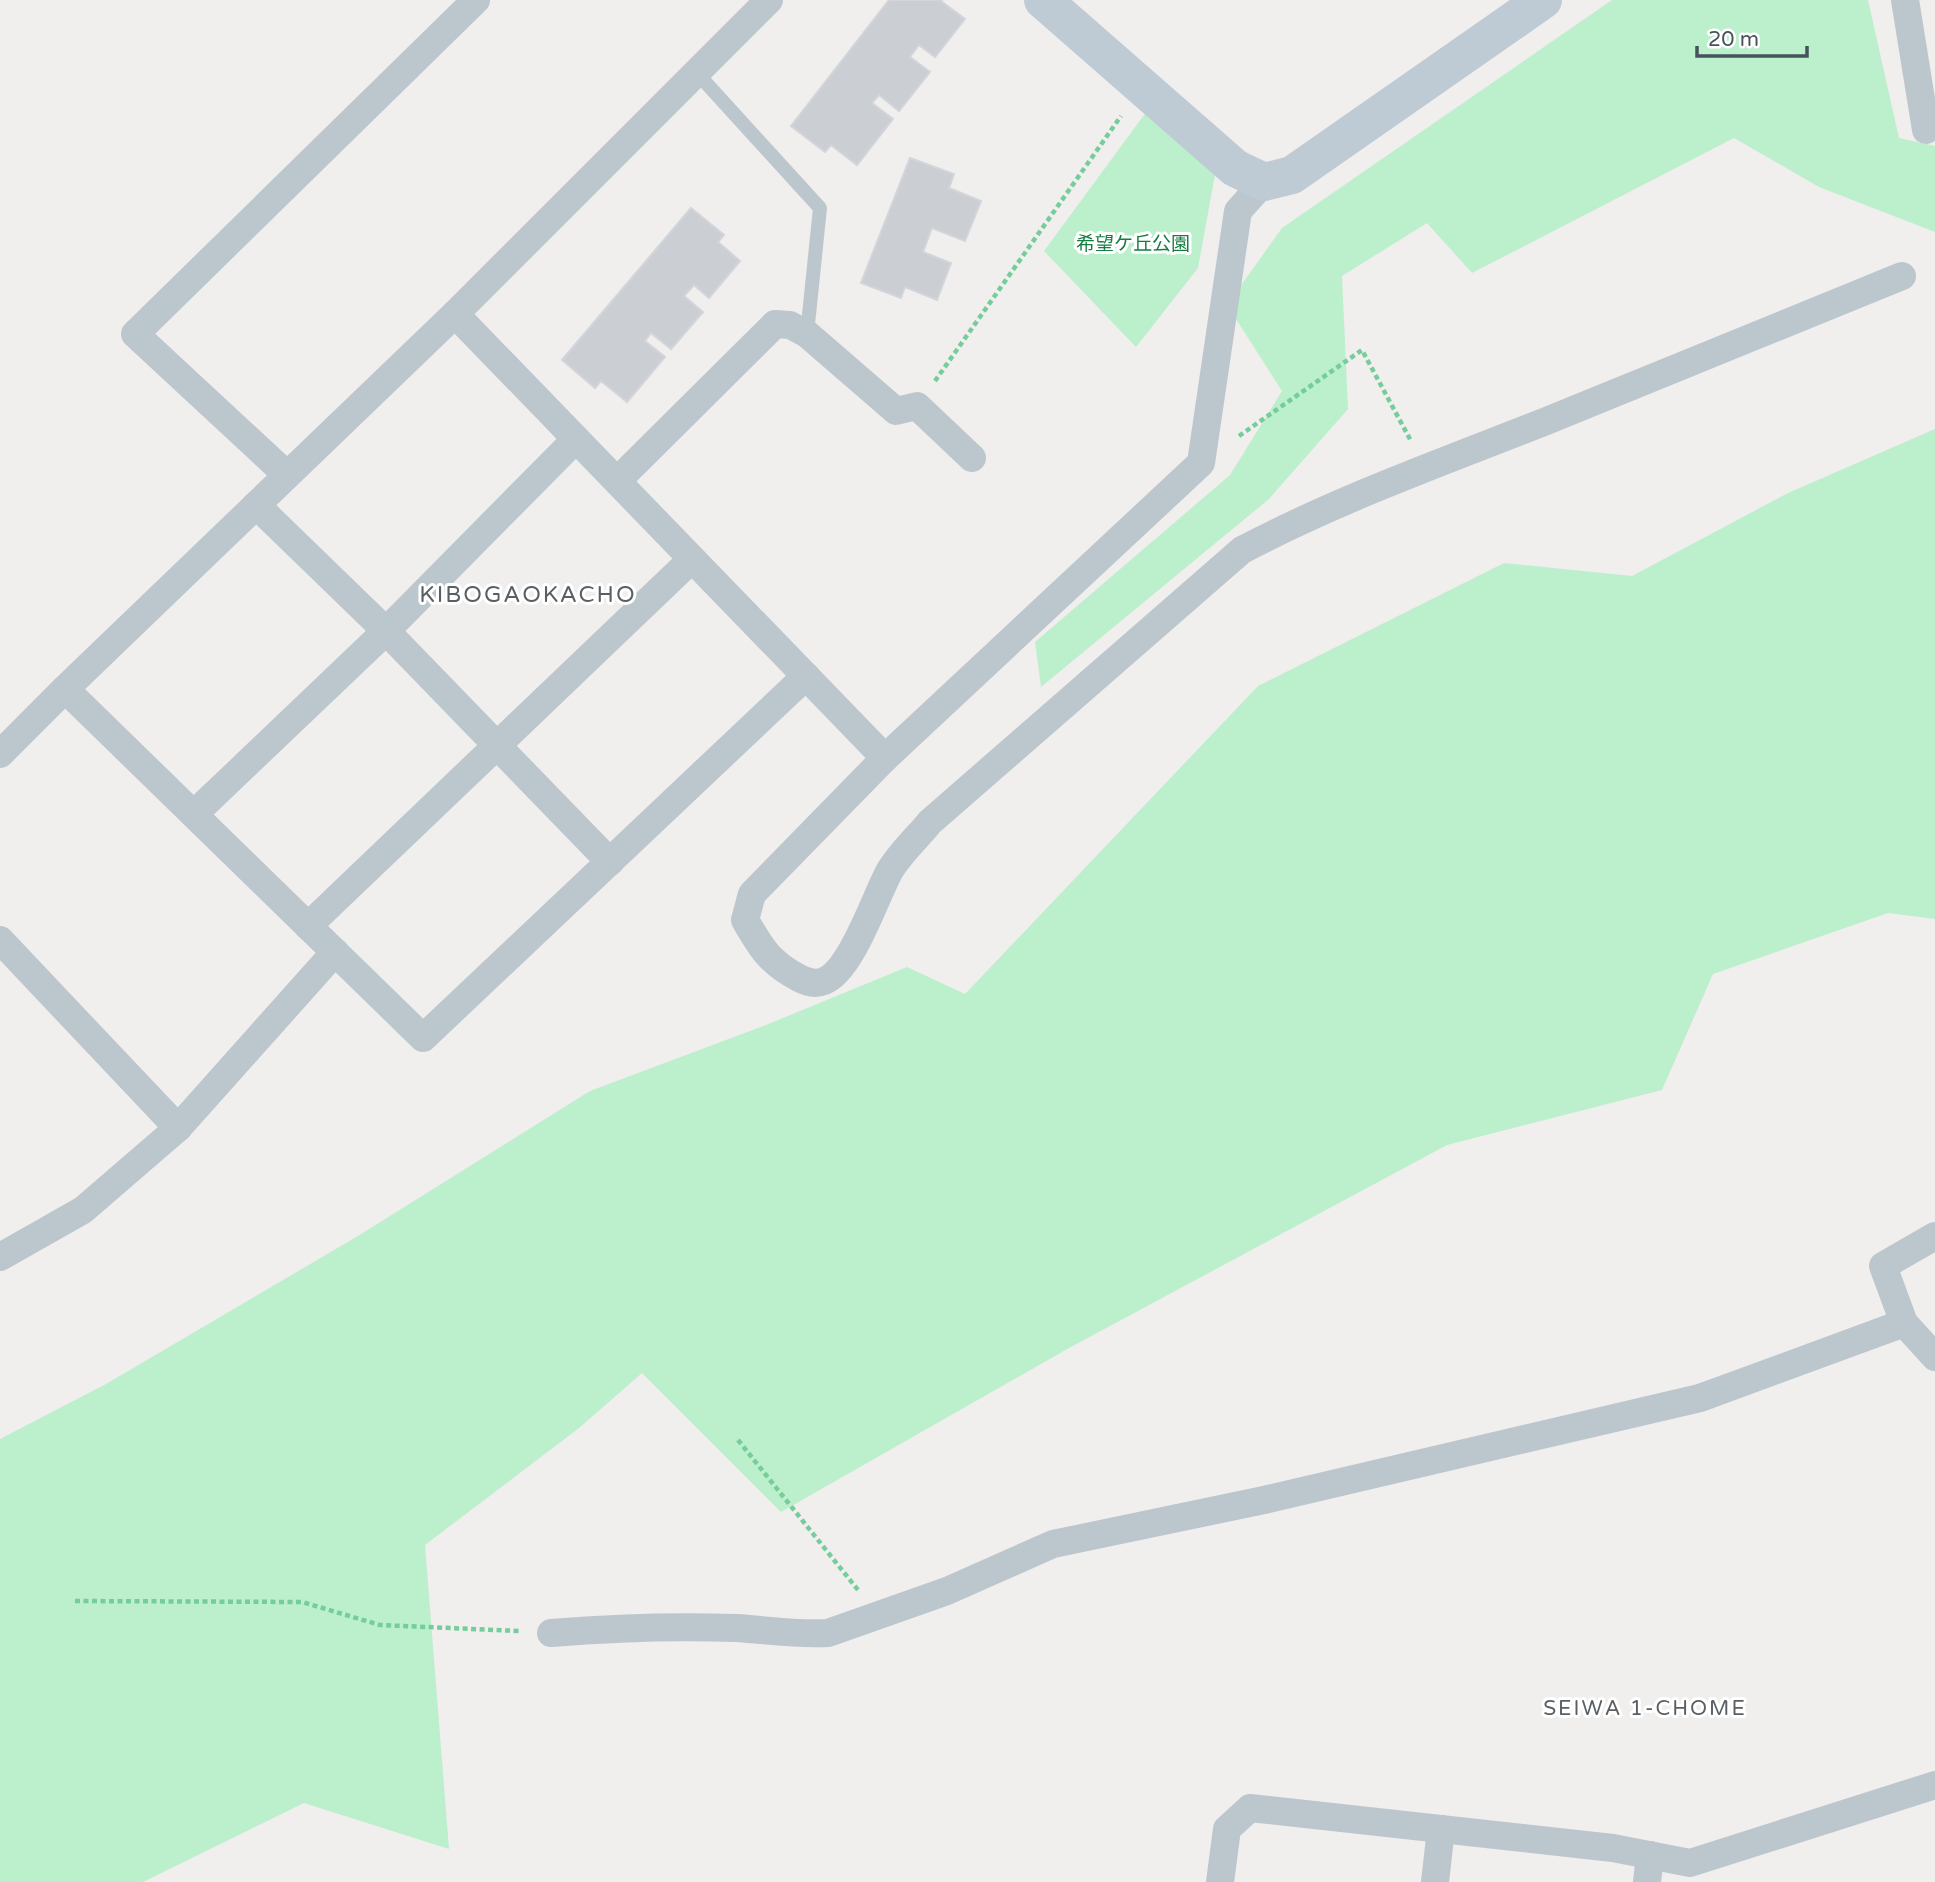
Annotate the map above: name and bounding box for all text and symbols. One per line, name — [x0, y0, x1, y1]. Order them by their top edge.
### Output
scale bar — [1697, 14, 1807, 58]
text: 20 m — [1708, 27, 1759, 52]
park label: 希望ケ丘公園 — [1076, 233, 1190, 255]
district label: KIBOGAOKACHO — [419, 581, 637, 609]
district label: SEIWA 1-CHOME — [1543, 1696, 1747, 1721]

